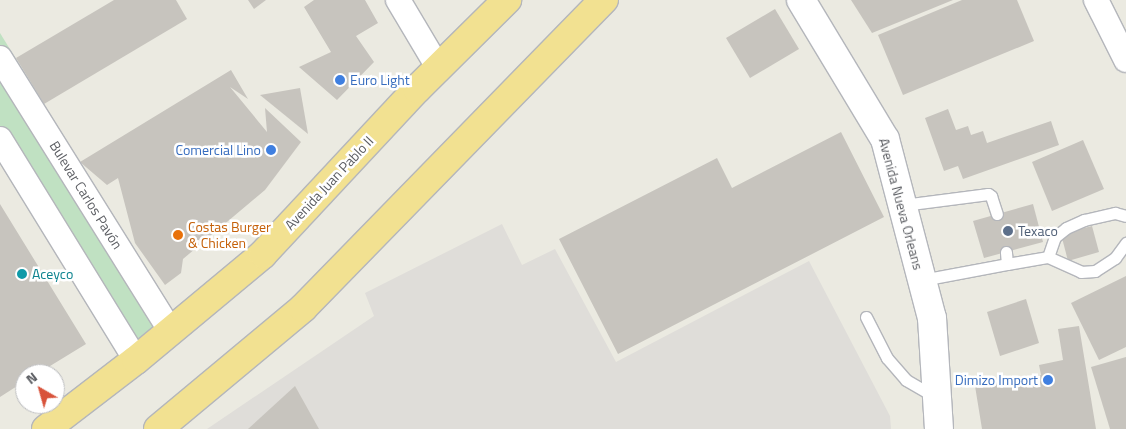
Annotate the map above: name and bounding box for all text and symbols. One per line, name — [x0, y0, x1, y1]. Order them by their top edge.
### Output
place label: Euro Light — [350, 72, 410, 88]
marker: Euro Light — [334, 74, 346, 86]
street label: Avenida Juan Pablo II — [281, 133, 377, 233]
street label: Avenida Nueva Orleans — [875, 136, 927, 272]
street label: Bulevar Carlos Pavón — [46, 138, 126, 252]
place label: Comercial Lino — [175, 142, 261, 158]
marker: Comercial Lino — [265, 144, 277, 156]
place label: Costas Burger & Chicken — [188, 219, 271, 252]
place label: Texaco — [1018, 223, 1058, 239]
marker: Texaco — [1002, 225, 1014, 237]
marker: Costas Burger & Chicken — [172, 229, 184, 241]
place label: Aceyco — [32, 266, 73, 282]
marker: Aceyco — [16, 268, 28, 280]
north arrow — [15, 364, 65, 414]
text: N — [21, 366, 41, 389]
place label: Dimizo Import — [955, 372, 1038, 388]
marker: Dimizo Import — [1042, 374, 1054, 386]

